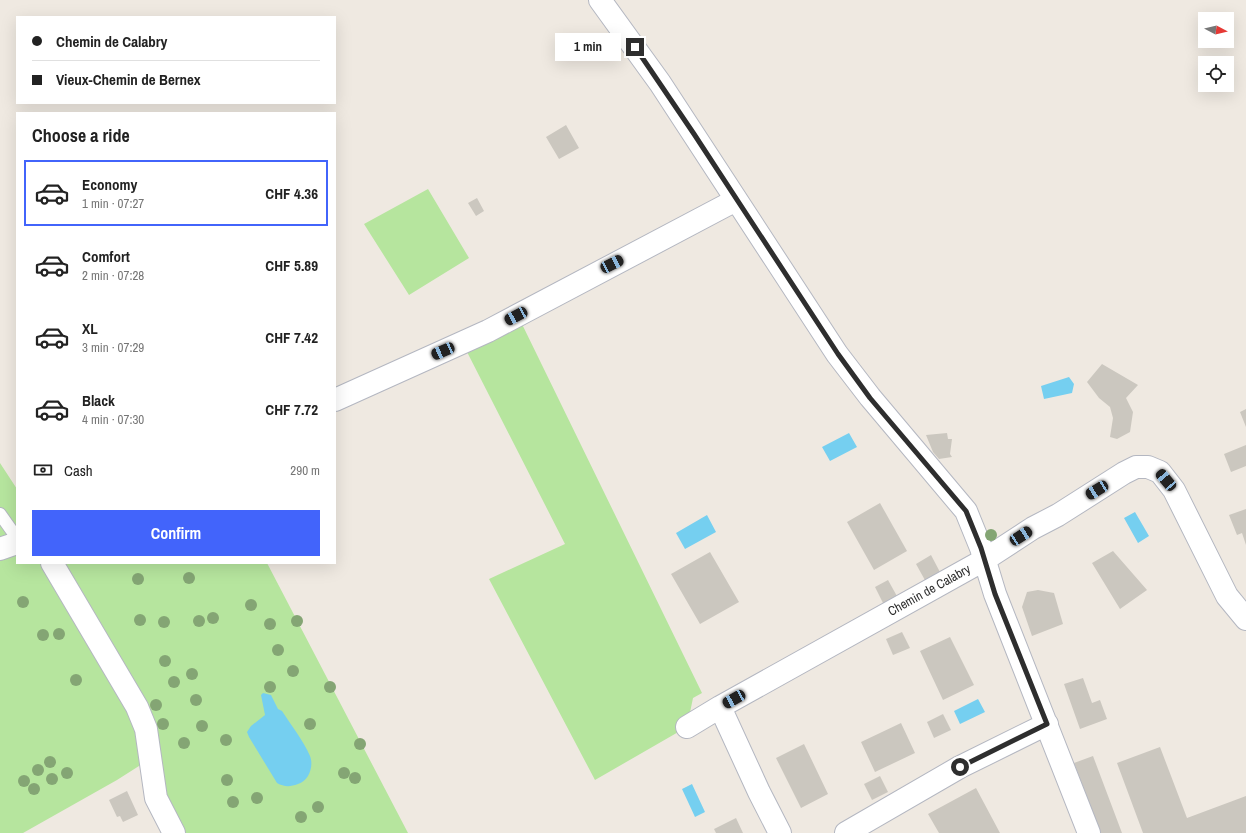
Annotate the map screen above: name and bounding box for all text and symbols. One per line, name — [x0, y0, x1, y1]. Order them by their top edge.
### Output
north arrow — [1198, 12, 1234, 48]
map controls — [1198, 12, 1234, 92]
text: Chemin de Calabry — [56, 31, 167, 52]
callout: 1 min — [555, 33, 621, 61]
text: 1 min — [574, 38, 602, 55]
route end — [626, 38, 644, 56]
button: locate — [1198, 56, 1234, 92]
text: Vieux-Chemin de Bernex — [56, 69, 201, 90]
text: Choose a ride — [32, 123, 130, 148]
text: Economy — [82, 174, 137, 195]
icon: car — [34, 175, 70, 211]
text: CHF 4.36 — [265, 183, 318, 204]
text: 1 min · 07:27 — [82, 195, 144, 212]
text: Comfort — [82, 246, 130, 267]
icon: car — [34, 247, 70, 283]
car — [599, 253, 625, 275]
text: CHF 5.89 — [265, 255, 318, 276]
text: 2 min · 07:28 — [82, 267, 144, 284]
car — [503, 305, 529, 327]
text: XL — [82, 318, 98, 339]
icon: car — [34, 319, 70, 355]
text: CHF 7.42 — [265, 327, 318, 348]
text: 3 min · 07:29 — [82, 339, 144, 356]
car — [430, 341, 456, 361]
text: Black — [82, 390, 115, 411]
icon: car — [34, 391, 70, 427]
text: CHF 7.72 — [265, 399, 318, 420]
text: 4 min · 07:30 — [82, 411, 144, 428]
icon: cash — [32, 459, 54, 481]
text: Cash — [64, 460, 93, 481]
text: 290 m — [290, 462, 320, 479]
car — [1154, 467, 1178, 493]
car — [1084, 479, 1110, 501]
button: Confirm — [32, 510, 320, 556]
car — [1008, 524, 1034, 548]
street label: Chemin de Calabry — [885, 560, 974, 620]
car — [721, 688, 747, 710]
route start — [951, 758, 969, 776]

